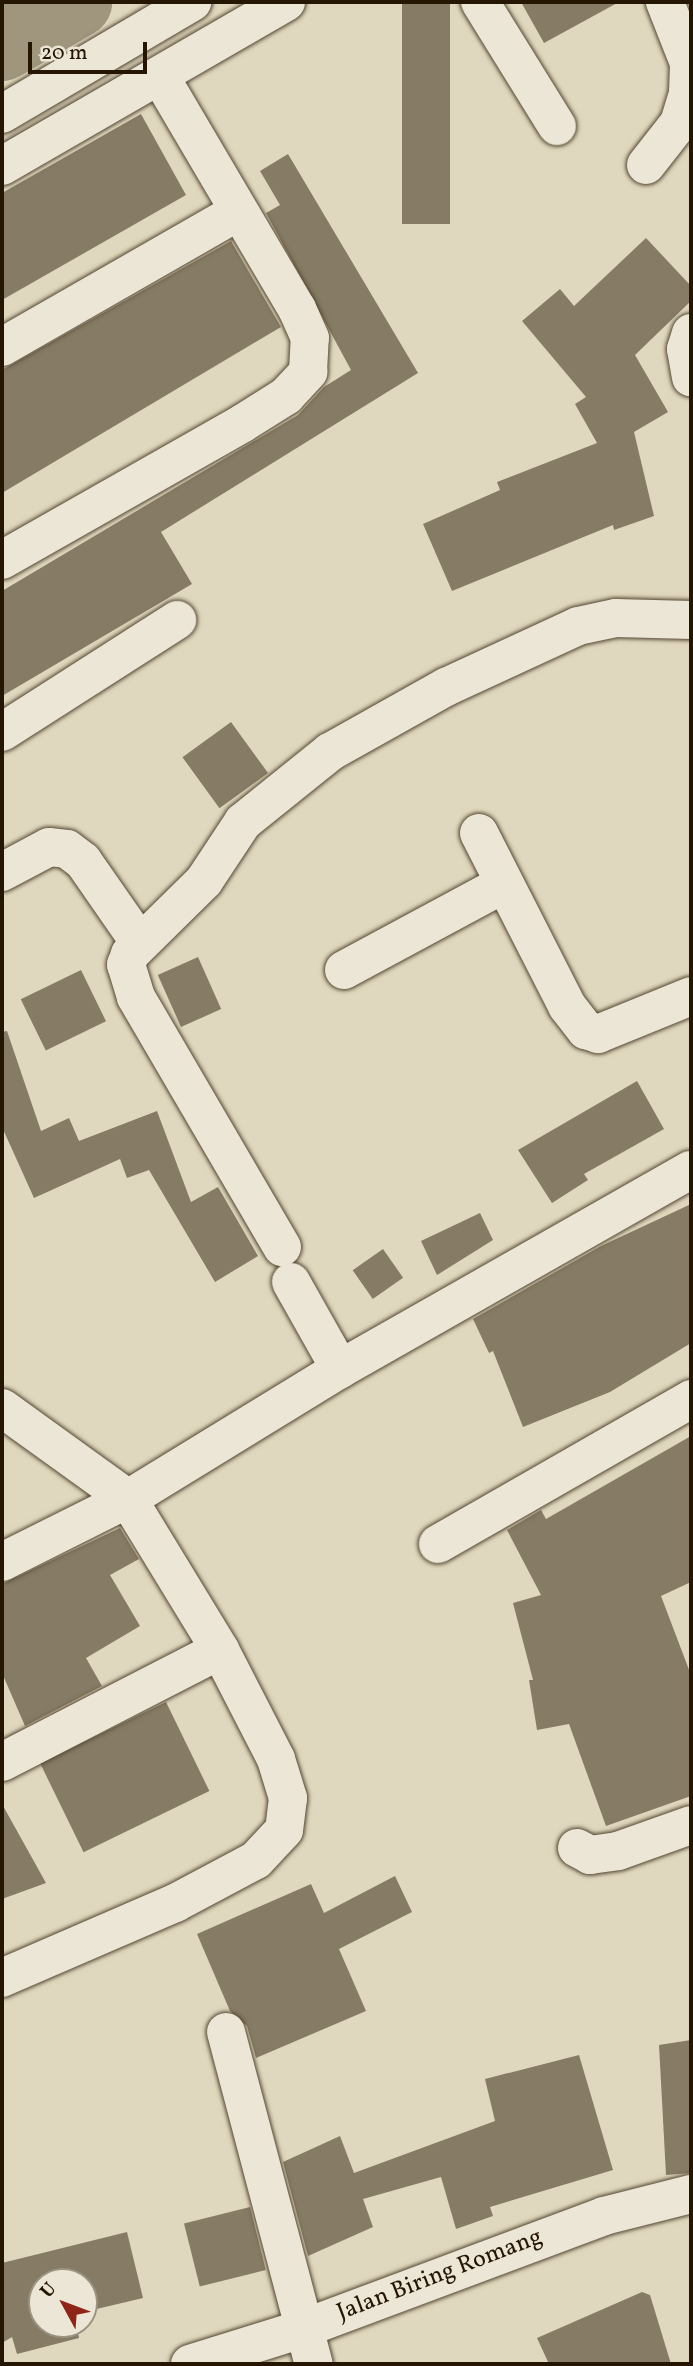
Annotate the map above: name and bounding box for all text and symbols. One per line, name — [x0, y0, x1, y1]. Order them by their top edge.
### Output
scale bar — [32, 28, 150, 72]
text: 20 m — [41, 39, 87, 68]
street label: Jalan Biring Romang — [333, 2224, 547, 2328]
north arrow — [28, 2268, 98, 2338]
text: U — [35, 2277, 63, 2304]

